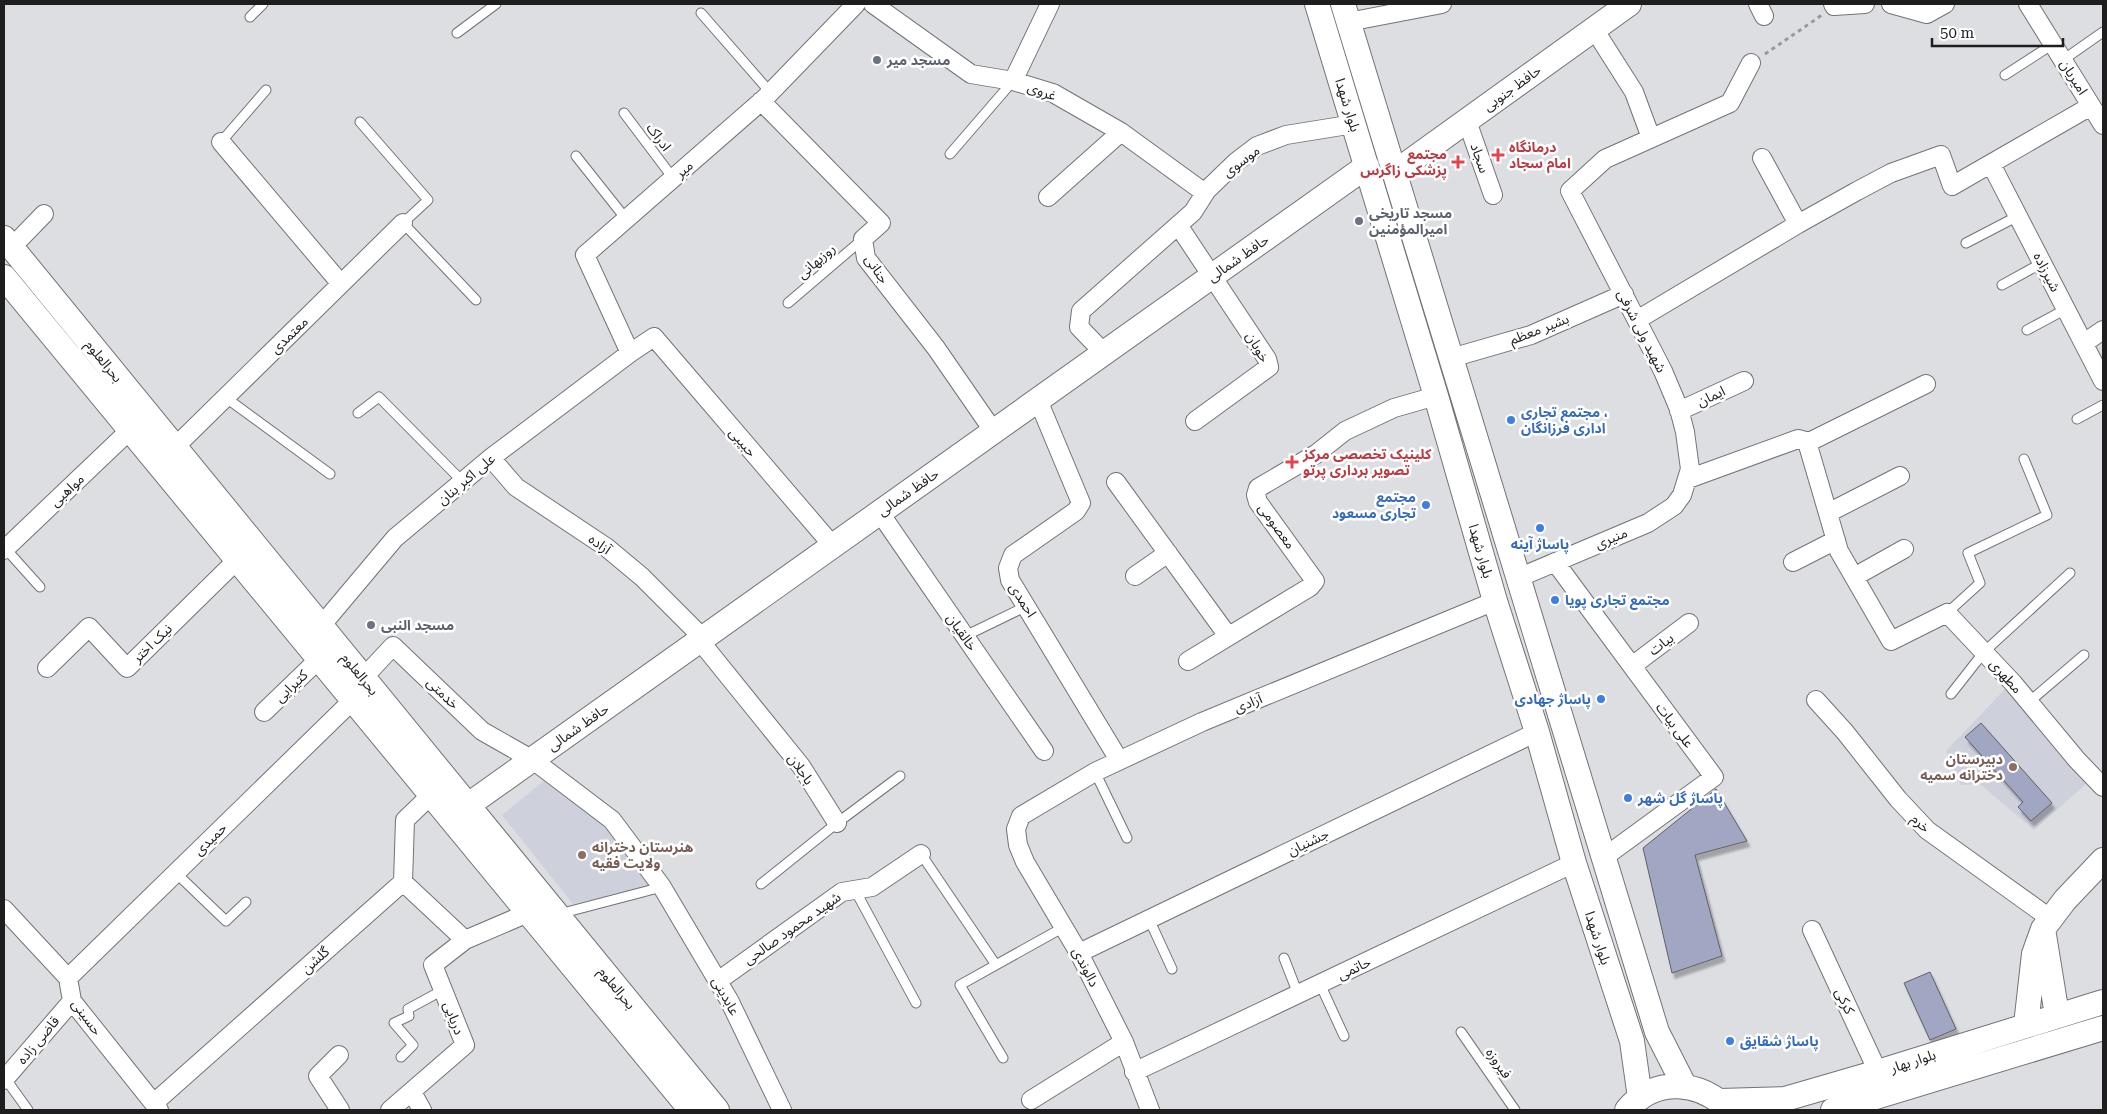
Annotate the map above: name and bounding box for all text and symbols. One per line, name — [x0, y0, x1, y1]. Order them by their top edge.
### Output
scale bar — [1932, 15, 2063, 47]
text: 50 m — [1940, 24, 1975, 42]
place label: مسجد میر — [886, 52, 950, 69]
marker: مسجد میر — [871, 54, 883, 66]
street label: امیریان — [2056, 56, 2091, 98]
street label: حافظ جنوبی — [1480, 62, 1545, 115]
street label: بلوار شهدا — [1331, 76, 1364, 134]
street label: غروی — [1025, 78, 1059, 104]
street label: ادراک — [643, 120, 675, 155]
place label: درمانگاه امام سجاد — [1509, 139, 1571, 174]
street label: سجاد — [1467, 141, 1493, 175]
street label: موسوی — [1219, 142, 1263, 181]
place label: مجتمع پزشکی زاگرس — [1360, 146, 1447, 180]
marker: درمانگاه امام سجاد — [1491, 148, 1505, 162]
marker: مجتمع پزشکی زاگرس — [1451, 155, 1465, 169]
street label: میر — [671, 157, 697, 182]
place label: مسجد تاریخی امیرالمؤمنین — [1369, 205, 1452, 238]
marker: مسجد تاریخی امیرالمؤمنین — [1353, 215, 1365, 227]
street label: حافظ شمالی — [1204, 231, 1272, 286]
street label: روزبهانی — [794, 240, 839, 283]
street label: شیرزاده — [2029, 250, 2064, 295]
street label: جنانی — [861, 252, 892, 287]
street label: شهید ولی شرفی — [1613, 287, 1670, 376]
street label: بشیر معظم — [1507, 310, 1572, 350]
street label: معتمدی — [267, 313, 312, 357]
street label: خوبان — [1242, 329, 1273, 365]
street label: بحرالعلوم — [80, 337, 126, 387]
street label: ایمان — [1694, 383, 1728, 410]
place label: مجتمع تجاری ، اداری فرزانگان — [1521, 404, 1608, 437]
marker: مجتمع تجاری ، اداری فرزانگان — [1505, 414, 1517, 426]
street label: حبیبی — [725, 424, 760, 461]
place label: کلینیک تخصصی مرکز تصویر برداری پرتو — [1302, 446, 1432, 480]
street label: علی اکبر بنان — [434, 450, 499, 508]
marker: کلینیک تخصصی مرکز تصویر برداری پرتو — [1285, 455, 1299, 469]
street label: حافظ شمالی — [874, 465, 942, 520]
street label: مواهبی — [47, 470, 88, 510]
place label: مجتمع تجاری مسعود — [1332, 489, 1416, 522]
marker: مجتمع تجاری مسعود — [1420, 499, 1432, 511]
street label: معصومی — [1254, 500, 1299, 552]
street label: بلوار شهدا — [1465, 522, 1496, 580]
marker: پاساژ آینه — [1534, 522, 1546, 534]
street label: منیری — [1592, 524, 1630, 553]
street label: آزاده — [585, 531, 615, 559]
place label: پاساژ آینه — [1511, 536, 1569, 554]
street label: احمدی — [1005, 580, 1040, 621]
place label: مجتمع تجاری پویا — [1565, 592, 1670, 610]
marker: مجتمع تجاری پویا — [1549, 594, 1561, 606]
street label: خالقیان — [943, 610, 981, 654]
place label: مسجد النبی — [381, 617, 454, 633]
marker: مسجد النبی — [365, 619, 377, 631]
street label: نیک اختر — [128, 620, 176, 667]
street label: بیات — [1645, 629, 1677, 659]
street label: بحرالعلوم — [336, 650, 382, 700]
street label: مطهری — [1986, 656, 2026, 697]
street label: کتیرایی — [271, 666, 312, 706]
street label: خدمتی — [423, 674, 462, 713]
street label: آزادی — [1232, 690, 1266, 717]
place label: پاساژ جهادی — [1515, 691, 1591, 709]
marker: پاساژ جهادی — [1595, 693, 1607, 705]
street label: علی بیات — [1652, 699, 1697, 751]
street label: حافظ شمالی — [544, 700, 612, 755]
street label: باجلان — [784, 750, 817, 788]
place label: دبیرستان دخترانه سمیه — [1920, 751, 2003, 784]
marker: دبیرستان دخترانه سمیه — [2007, 761, 2019, 773]
place label: پاساژ گل شهر — [1637, 790, 1723, 808]
marker: پاساژ گل شهر — [1622, 792, 1634, 804]
street label: خرم — [1906, 810, 1934, 838]
street label: حمیدی — [190, 819, 231, 859]
street label: جشنیان — [1285, 825, 1332, 860]
place label: هنرستان دخترانه ولایت فقیه — [592, 839, 693, 871]
marker: هنرستان دخترانه ولایت فقیه — [576, 849, 588, 861]
street label: شهید محمود صالحی — [740, 888, 844, 968]
street label: بلوار شهدا — [1581, 909, 1614, 967]
street label: گلشن — [298, 943, 333, 977]
street label: دالوندی — [1068, 945, 1103, 990]
street label: حاتمی — [1335, 953, 1374, 984]
street label: بحرالعلوم — [593, 964, 639, 1014]
street label: عابدینی — [708, 974, 743, 1019]
street label: کرکی — [1831, 985, 1858, 1017]
street label: حسینی — [68, 996, 105, 1039]
street label: دریایی — [439, 999, 468, 1037]
street label: قاضی زاده — [13, 1013, 63, 1068]
place label: پاساژ شقایق — [1740, 1033, 1819, 1051]
marker: پاساژ شقایق — [1724, 1035, 1736, 1047]
street label: فیروزه — [1482, 1045, 1515, 1082]
street label: بلوار بهار — [1887, 1046, 1938, 1077]

